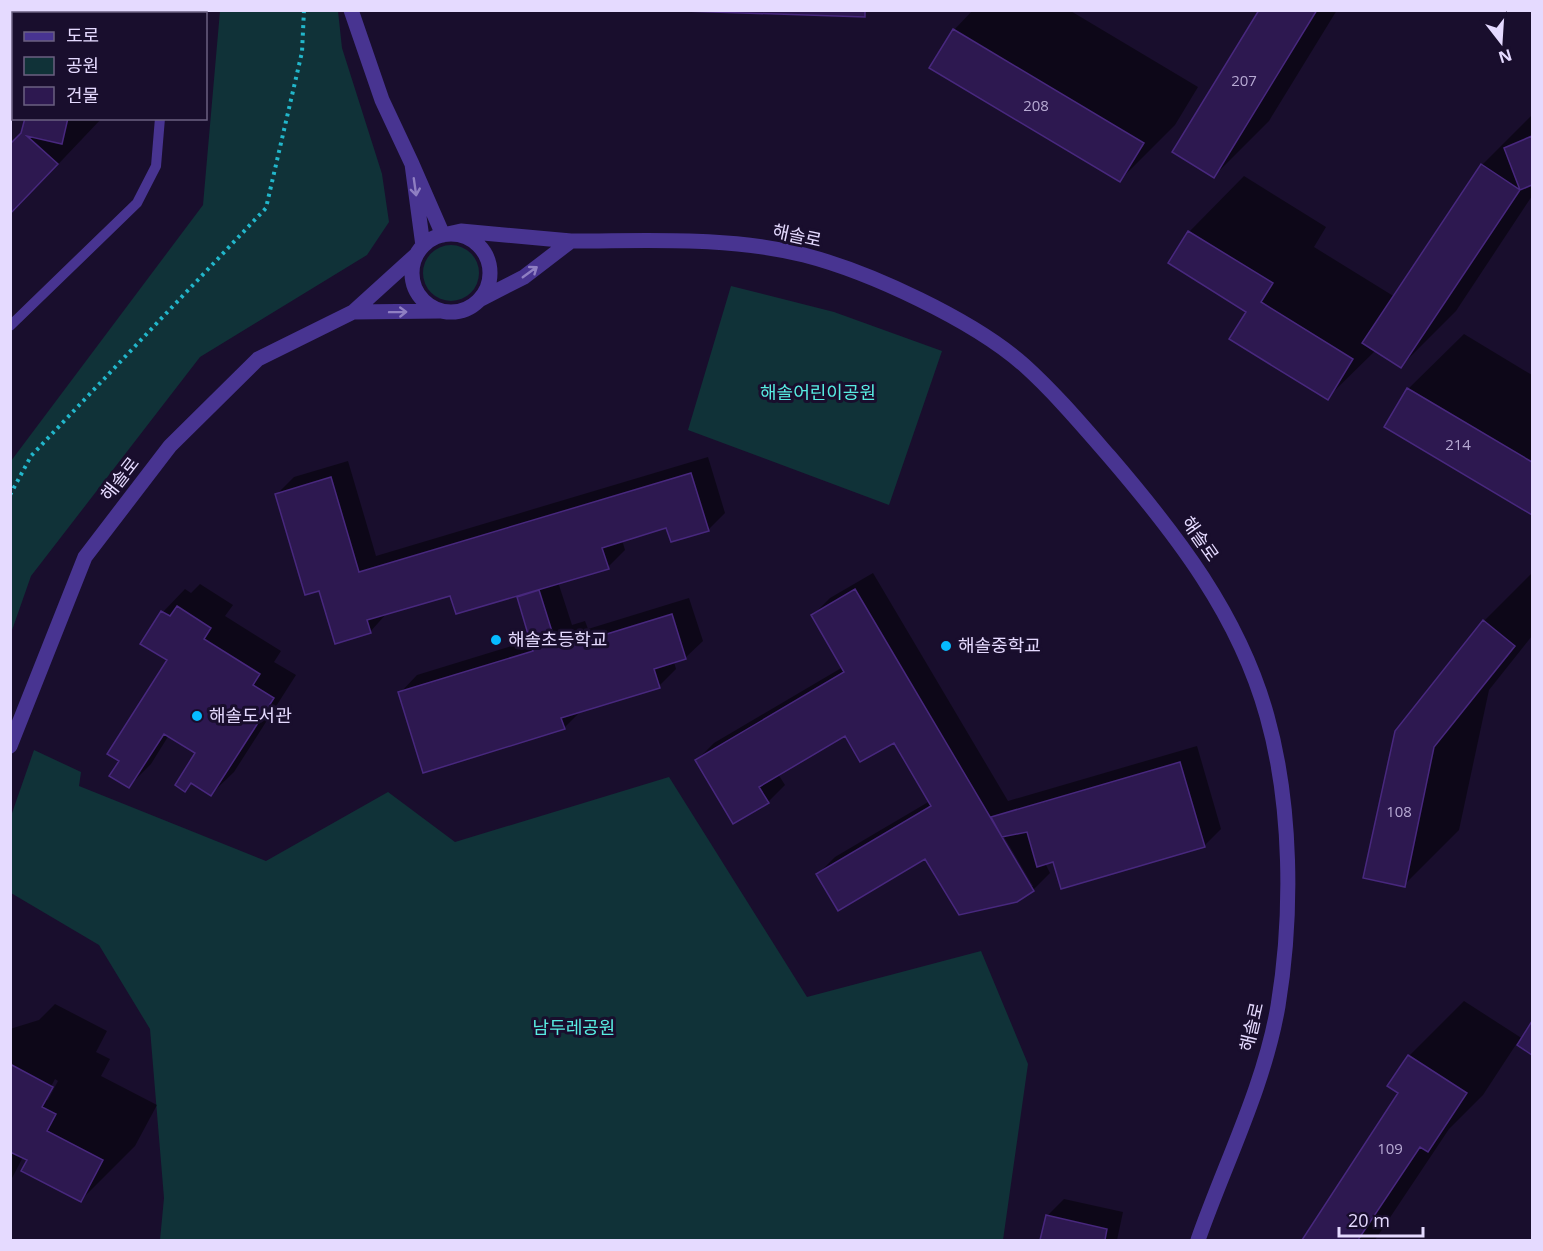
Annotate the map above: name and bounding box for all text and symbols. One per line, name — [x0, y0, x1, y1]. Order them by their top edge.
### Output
legend — [12, 12, 207, 120]
north arrow — [1471, 12, 1531, 72]
text: 도로 — [66, 23, 99, 47]
text: N — [1496, 44, 1515, 69]
text: 공원 — [66, 53, 99, 77]
house number: 207 — [1231, 70, 1257, 90]
text: 건물 — [66, 83, 99, 107]
house number: 208 — [1023, 95, 1049, 115]
one-way arrow — [410, 177, 421, 197]
street label: 해솔로 — [770, 218, 824, 252]
one-way arrow — [522, 266, 538, 279]
one-way arrow — [387, 306, 407, 317]
park label: 해솔어린이공원 — [760, 380, 876, 404]
house number: 214 — [1445, 434, 1471, 454]
street label: 해솔로 — [94, 451, 144, 505]
street label: 해솔로 — [1177, 511, 1225, 566]
place label: 해솔초등학교 — [508, 627, 607, 651]
marker: 해솔초등학교 — [489, 633, 503, 647]
place label: 해솔중학교 — [958, 633, 1041, 657]
marker: 해솔중학교 — [939, 639, 953, 653]
place label: 해솔도서관 — [209, 703, 292, 727]
marker: 해솔도서관 — [190, 709, 204, 723]
house number: 108 — [1386, 801, 1412, 821]
street label: 해솔로 — [1234, 1000, 1268, 1054]
park label: 남두레공원 — [533, 1015, 615, 1039]
house number: 109 — [1377, 1138, 1403, 1158]
scale bar — [1339, 1200, 1423, 1238]
text: 20 m — [1348, 1208, 1390, 1232]

